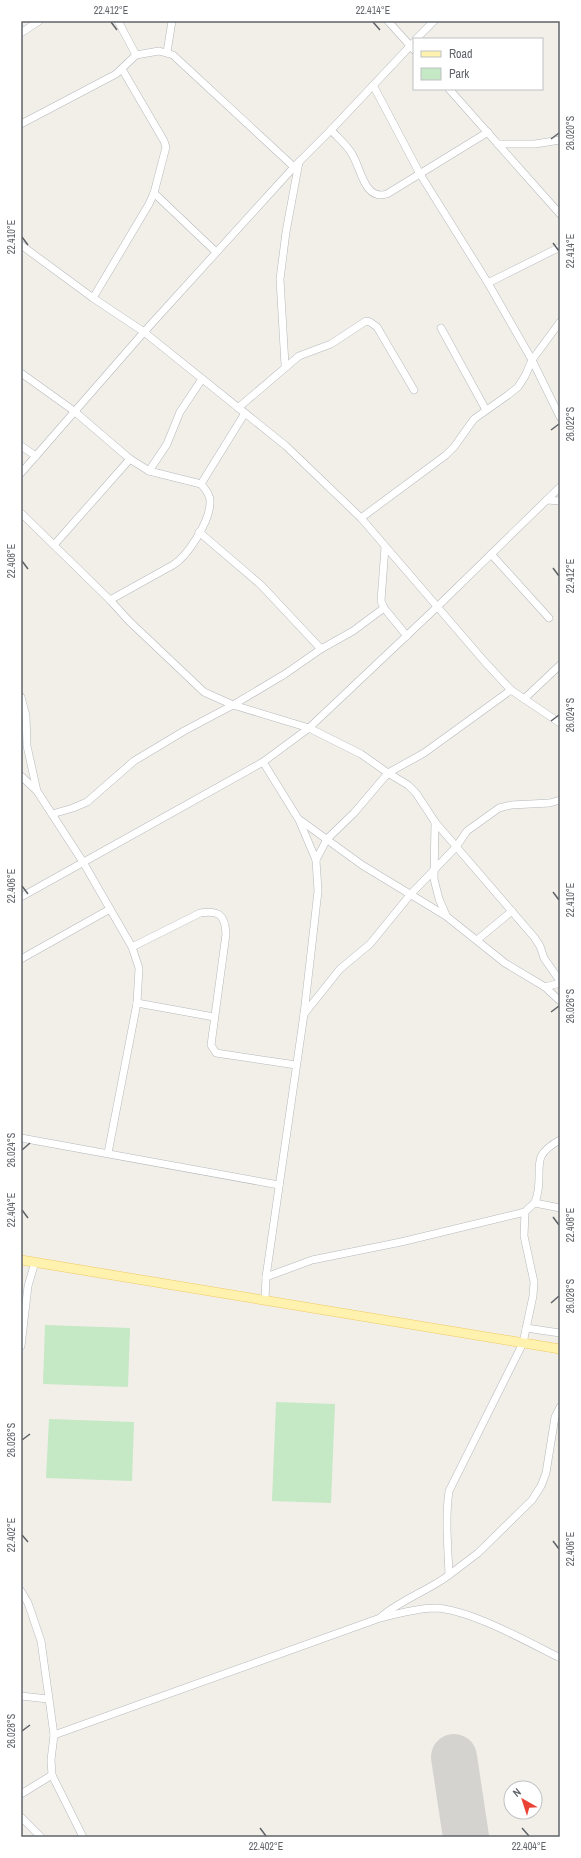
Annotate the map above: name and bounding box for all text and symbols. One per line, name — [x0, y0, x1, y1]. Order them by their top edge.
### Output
text: 22.412°E — [94, 4, 128, 17]
text: 22.414°E — [356, 4, 390, 17]
legend — [413, 38, 543, 90]
text: Road — [449, 46, 473, 62]
text: Park — [449, 66, 469, 82]
text: 26.020°S — [564, 115, 577, 150]
text: 22.410°E — [5, 220, 18, 254]
text: 22.414°E — [564, 234, 577, 268]
text: 26.022°S — [564, 406, 577, 441]
text: 22.408°E — [5, 544, 18, 578]
text: 22.412°E — [564, 559, 577, 593]
text: 26.024°S — [564, 697, 577, 732]
text: 22.406°E — [5, 869, 18, 903]
text: 22.410°E — [564, 883, 577, 917]
text: 26.026°S — [564, 988, 577, 1023]
text: 26.024°S — [5, 1132, 18, 1167]
text: 22.404°E — [5, 1193, 18, 1227]
text: 22.408°E — [564, 1208, 577, 1242]
text: 26.028°S — [564, 1278, 577, 1313]
text: 26.026°S — [5, 1422, 18, 1457]
text: 22.402°E — [5, 1518, 18, 1552]
text: 22.406°E — [564, 1532, 577, 1566]
text: 26.028°S — [5, 1713, 18, 1748]
north arrow — [503, 1780, 543, 1820]
text: N — [510, 1785, 524, 1800]
text: 22.402°E — [249, 1840, 283, 1853]
text: 22.404°E — [512, 1840, 546, 1853]

